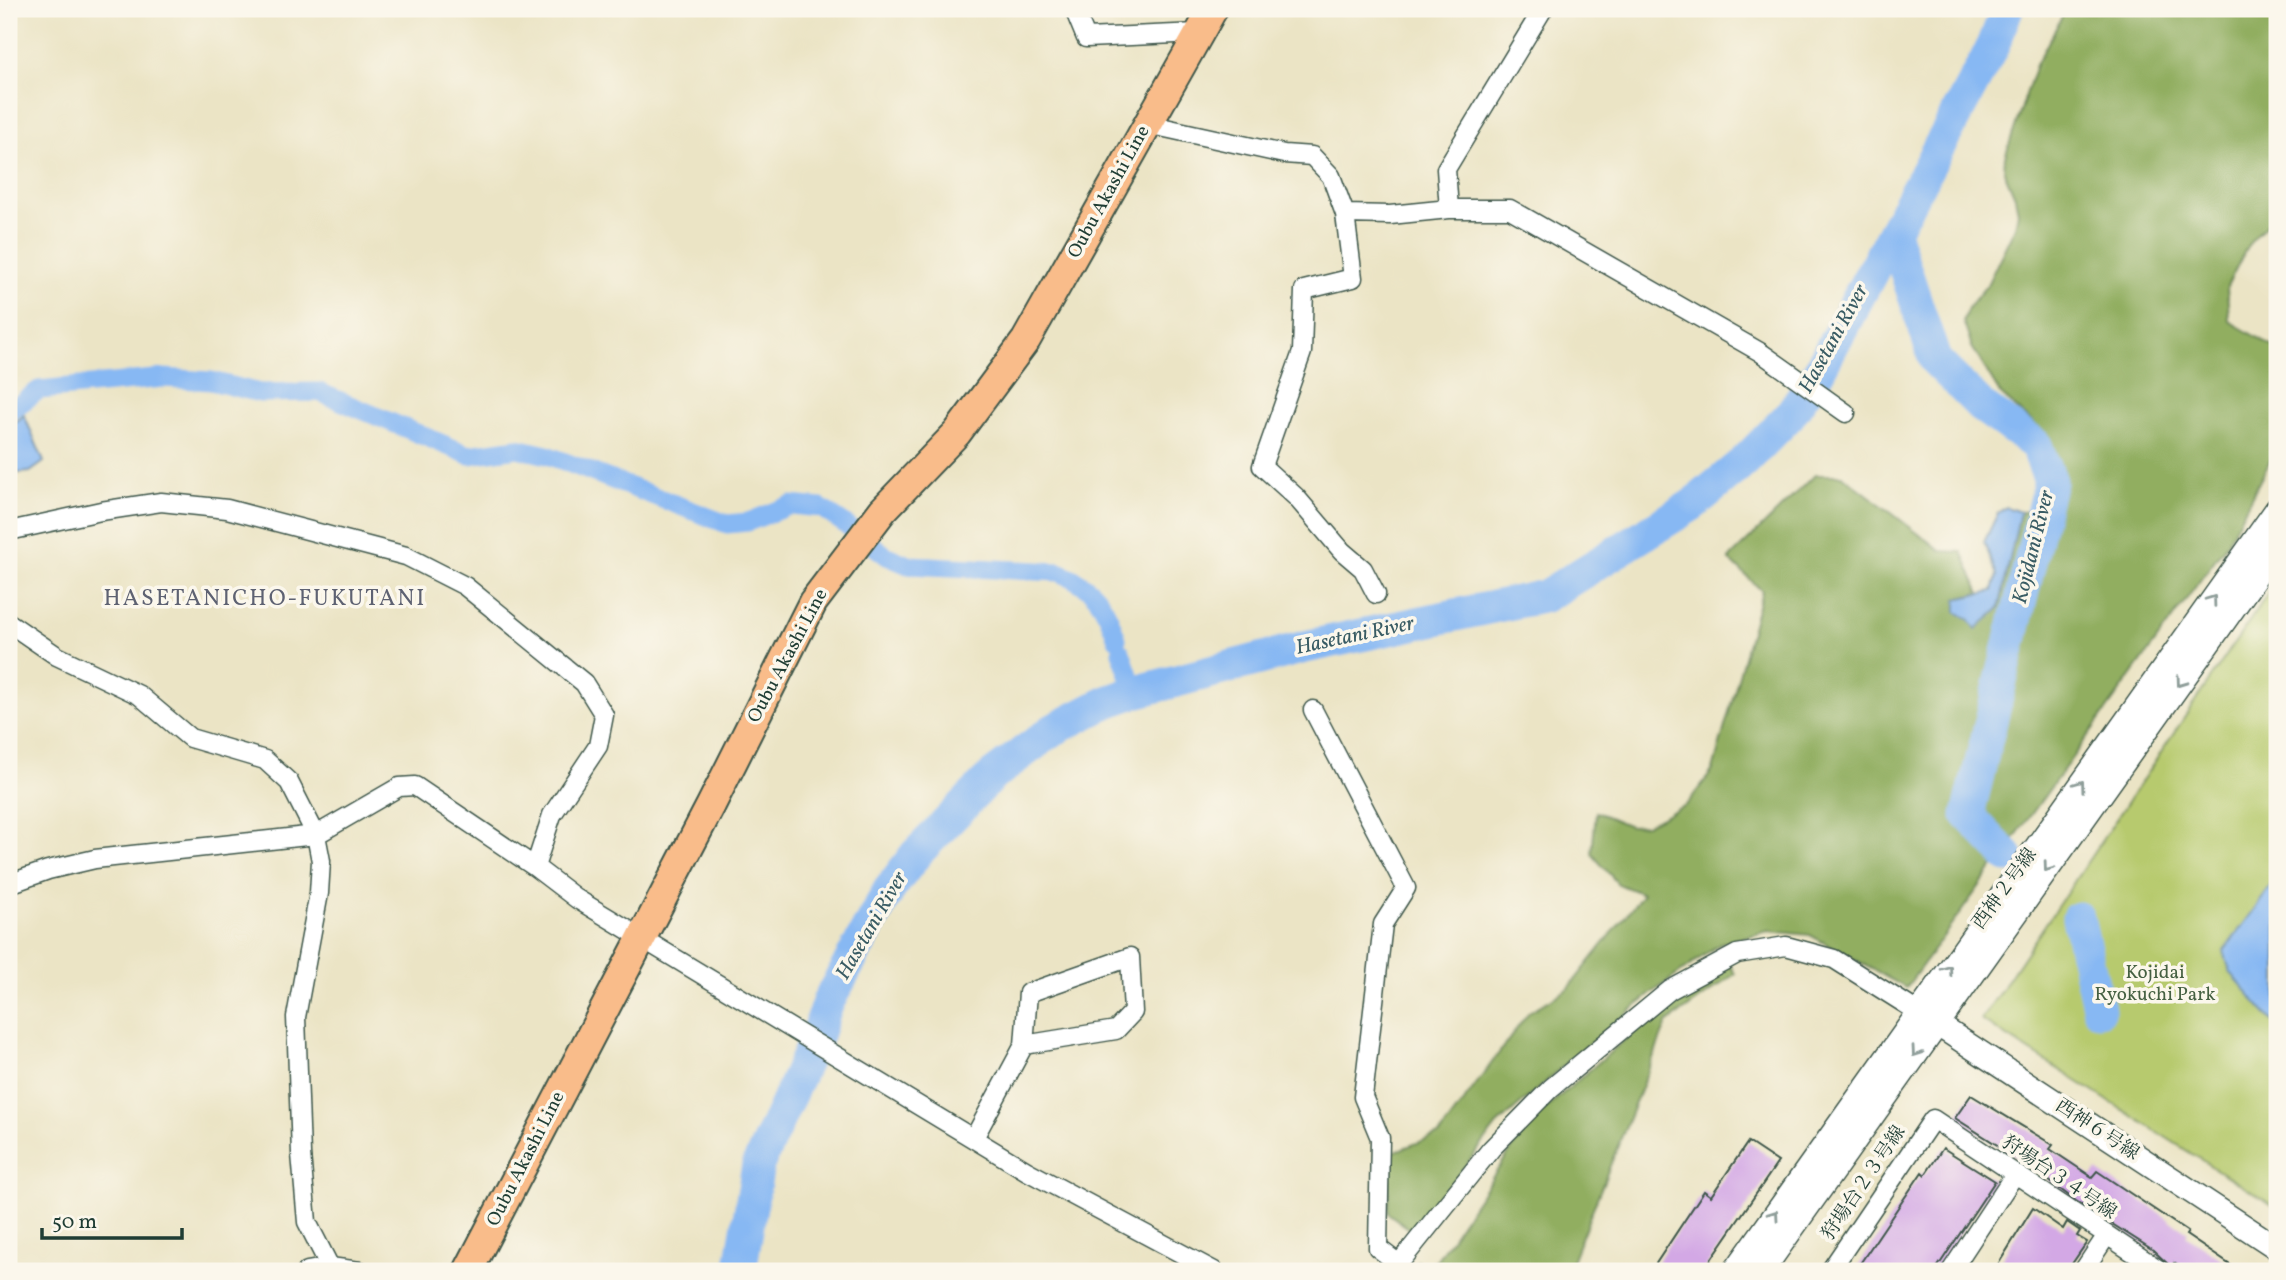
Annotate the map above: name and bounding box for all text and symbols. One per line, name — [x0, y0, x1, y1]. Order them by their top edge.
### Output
street label: Oubu Akashi Line — [1062, 121, 1156, 263]
water label: Hasetani River — [1792, 279, 1876, 399]
water label: Kojidani River — [2006, 487, 2062, 607]
district label: HASETANICHO-FUKUTANI — [103, 583, 427, 615]
street label: Oubu Akashi Line — [742, 584, 834, 728]
one-way arrow — [2204, 595, 2216, 608]
water label: Hasetani River — [1293, 609, 1417, 663]
one-way arrow — [2176, 674, 2189, 687]
one-way arrow — [2072, 780, 2084, 793]
street label: 西神２号線 — [1967, 843, 2043, 935]
one-way arrow — [2044, 859, 2056, 872]
water label: Hasetani River — [829, 866, 915, 985]
park label: Kojidai Ryokuchi Park — [2095, 960, 2216, 1008]
one-way arrow — [1939, 965, 1952, 978]
one-way arrow — [1912, 1044, 1924, 1057]
street label: Oubu Akashi Line — [481, 1087, 571, 1231]
street label: 西神６号線 — [2050, 1093, 2144, 1167]
street label: 狩場台２３号線 — [1816, 1121, 1912, 1245]
street label: 狩場台３４号線 — [1997, 1130, 2121, 1226]
scale bar — [42, 1196, 182, 1240]
text: 50 m — [52, 1208, 97, 1237]
one-way arrow — [1766, 1210, 1778, 1223]

